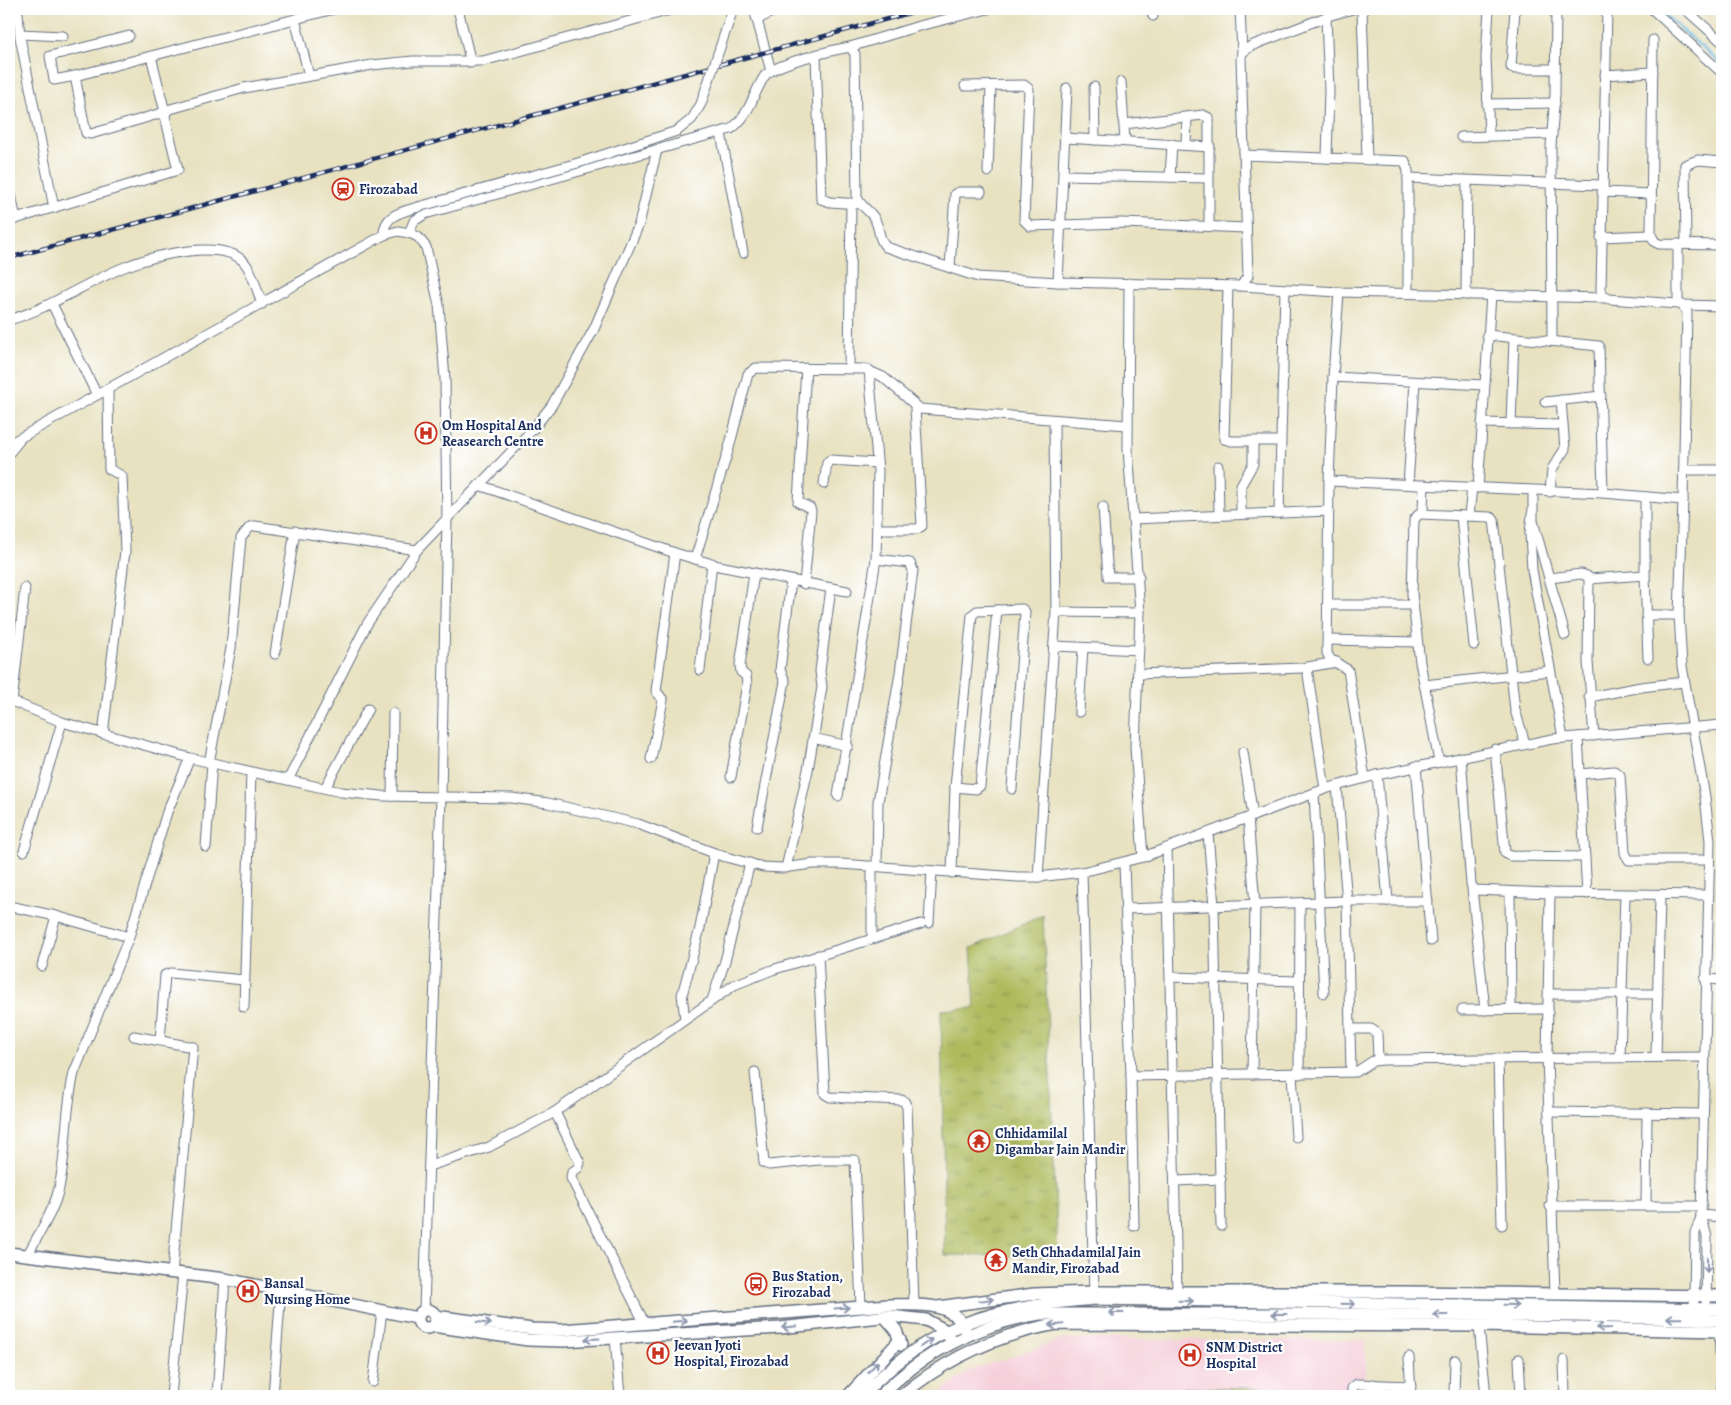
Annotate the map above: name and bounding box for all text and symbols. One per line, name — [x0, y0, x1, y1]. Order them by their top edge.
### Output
station icon: Firozabad — [331, 177, 355, 201]
place label: Firozabad — [359, 180, 418, 199]
place label: Om Hospital And Reasearch Centre — [442, 416, 544, 451]
hospital icon: Om Hospital And Reasearch Centre — [414, 421, 438, 445]
place label: Chhidamilal Digambar Jain Mandir — [995, 1124, 1126, 1159]
temple icon: Chhidamilal Digambar Jain Mandir — [967, 1129, 991, 1153]
place label: Seth Chhadamilal Jain Mandir, Firozabad — [1012, 1243, 1141, 1278]
temple icon: Seth Chhadamilal Jain Mandir, Firozabad — [984, 1248, 1008, 1272]
one-way arrow — [1702, 1256, 1712, 1273]
place label: Bus Station, Firozabad — [772, 1267, 843, 1302]
bus stop icon: Bus Station, Firozabad — [744, 1272, 768, 1296]
place label: Bansal Nursing Home — [264, 1274, 351, 1309]
hospital icon: Bansal Nursing Home — [236, 1279, 260, 1303]
one-way arrow — [978, 1295, 994, 1305]
one-way arrow — [1178, 1296, 1194, 1306]
one-way arrow — [1340, 1299, 1356, 1309]
one-way arrow — [1503, 1301, 1519, 1310]
one-way arrow — [834, 1304, 850, 1313]
one-way arrow — [1108, 1308, 1124, 1318]
one-way arrow — [1271, 1309, 1287, 1318]
one-way arrow — [1433, 1310, 1450, 1320]
one-way arrow — [1666, 1314, 1682, 1323]
one-way arrow — [672, 1316, 688, 1326]
one-way arrow — [475, 1318, 491, 1328]
one-way arrow — [1048, 1320, 1064, 1330]
one-way arrow — [781, 1322, 797, 1332]
one-way arrow — [1596, 1323, 1612, 1332]
one-way arrow — [584, 1335, 600, 1344]
place label: Jeevan Jyoti Hospital, Firozabad — [674, 1336, 789, 1371]
one-way arrow — [919, 1338, 933, 1348]
place label: SNM District Hospital — [1206, 1338, 1283, 1373]
hospital icon: Jeevan Jyoti Hospital, Firozabad — [646, 1341, 670, 1365]
hospital icon: SNM District Hospital — [1178, 1343, 1202, 1367]
one-way arrow — [867, 1361, 879, 1374]

